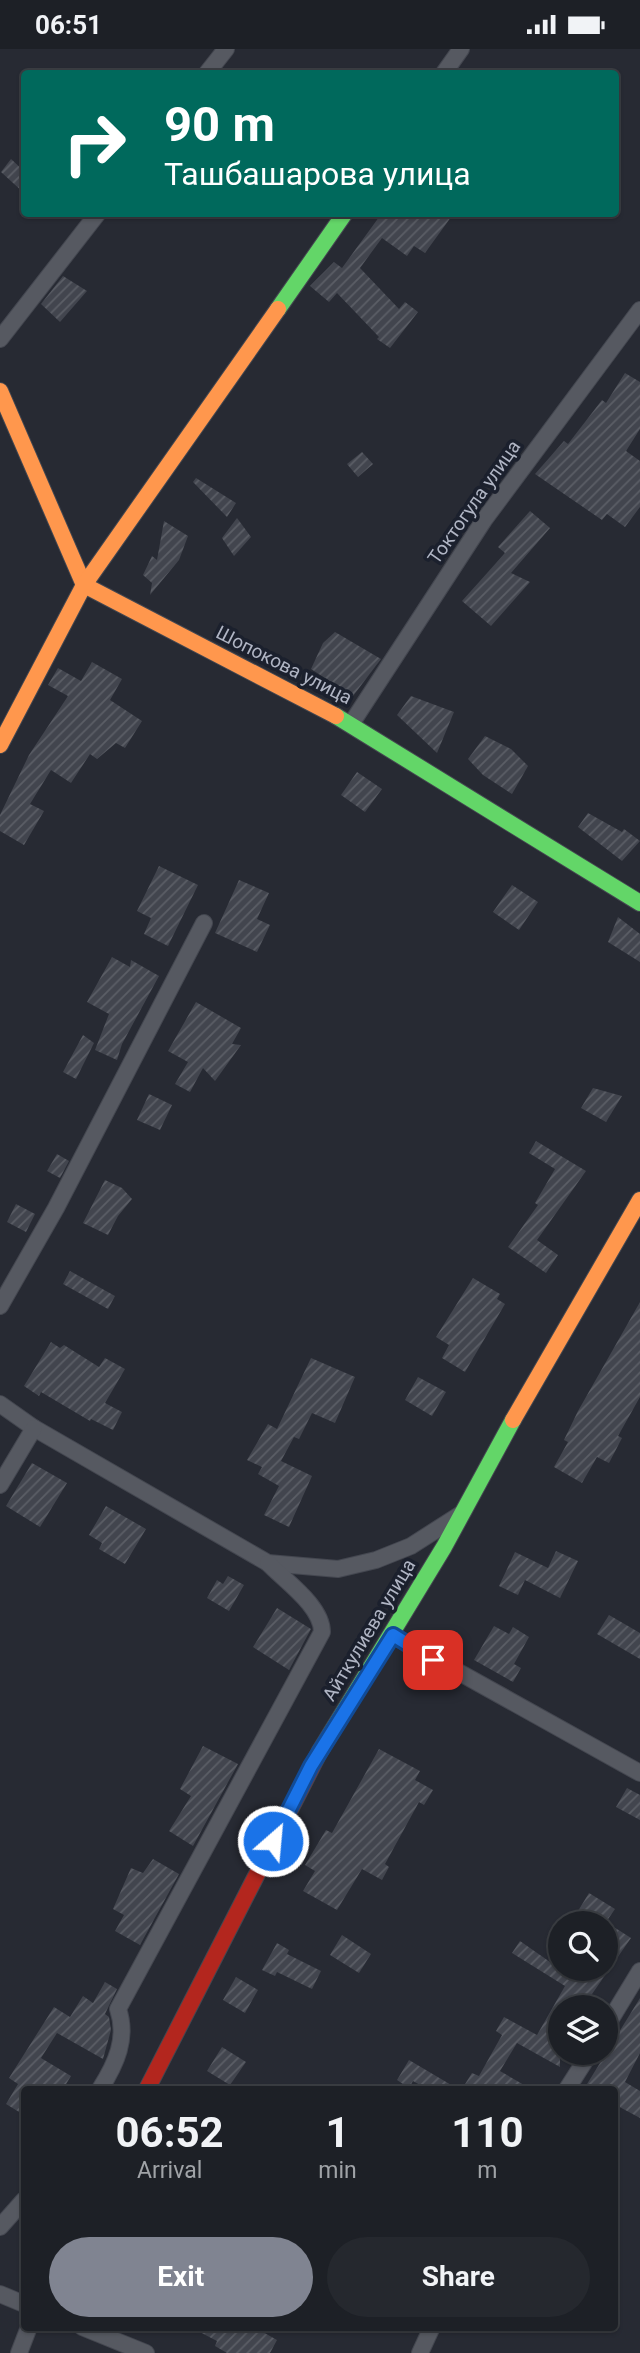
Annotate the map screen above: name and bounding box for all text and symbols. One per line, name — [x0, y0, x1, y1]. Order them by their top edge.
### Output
text: 06:51 — [35, 10, 102, 40]
text: 90 m — [164, 96, 275, 153]
icon: right — [49, 98, 140, 189]
text: Ташбашарова улица — [164, 155, 471, 193]
street label: Токтогула улица — [423, 436, 525, 568]
street label: Шопокова улица — [212, 621, 356, 709]
street label: Айткулиева улица — [318, 1555, 420, 1705]
pin — [403, 1630, 463, 1690]
icon: arrive — [414, 1641, 452, 1679]
position arrow — [236, 1804, 310, 1878]
map controls — [548, 1911, 618, 2065]
button: search — [548, 1911, 618, 1981]
button: layers — [548, 1995, 618, 2065]
text: 06:52 — [116, 2108, 224, 2157]
text: 1 — [325, 2108, 350, 2157]
text: 110 — [451, 2108, 524, 2157]
text: Arrival — [137, 2157, 202, 2184]
text: min — [318, 2157, 357, 2184]
text: m — [477, 2157, 497, 2184]
button: Exit — [49, 2237, 313, 2317]
button: Share — [327, 2237, 590, 2317]

